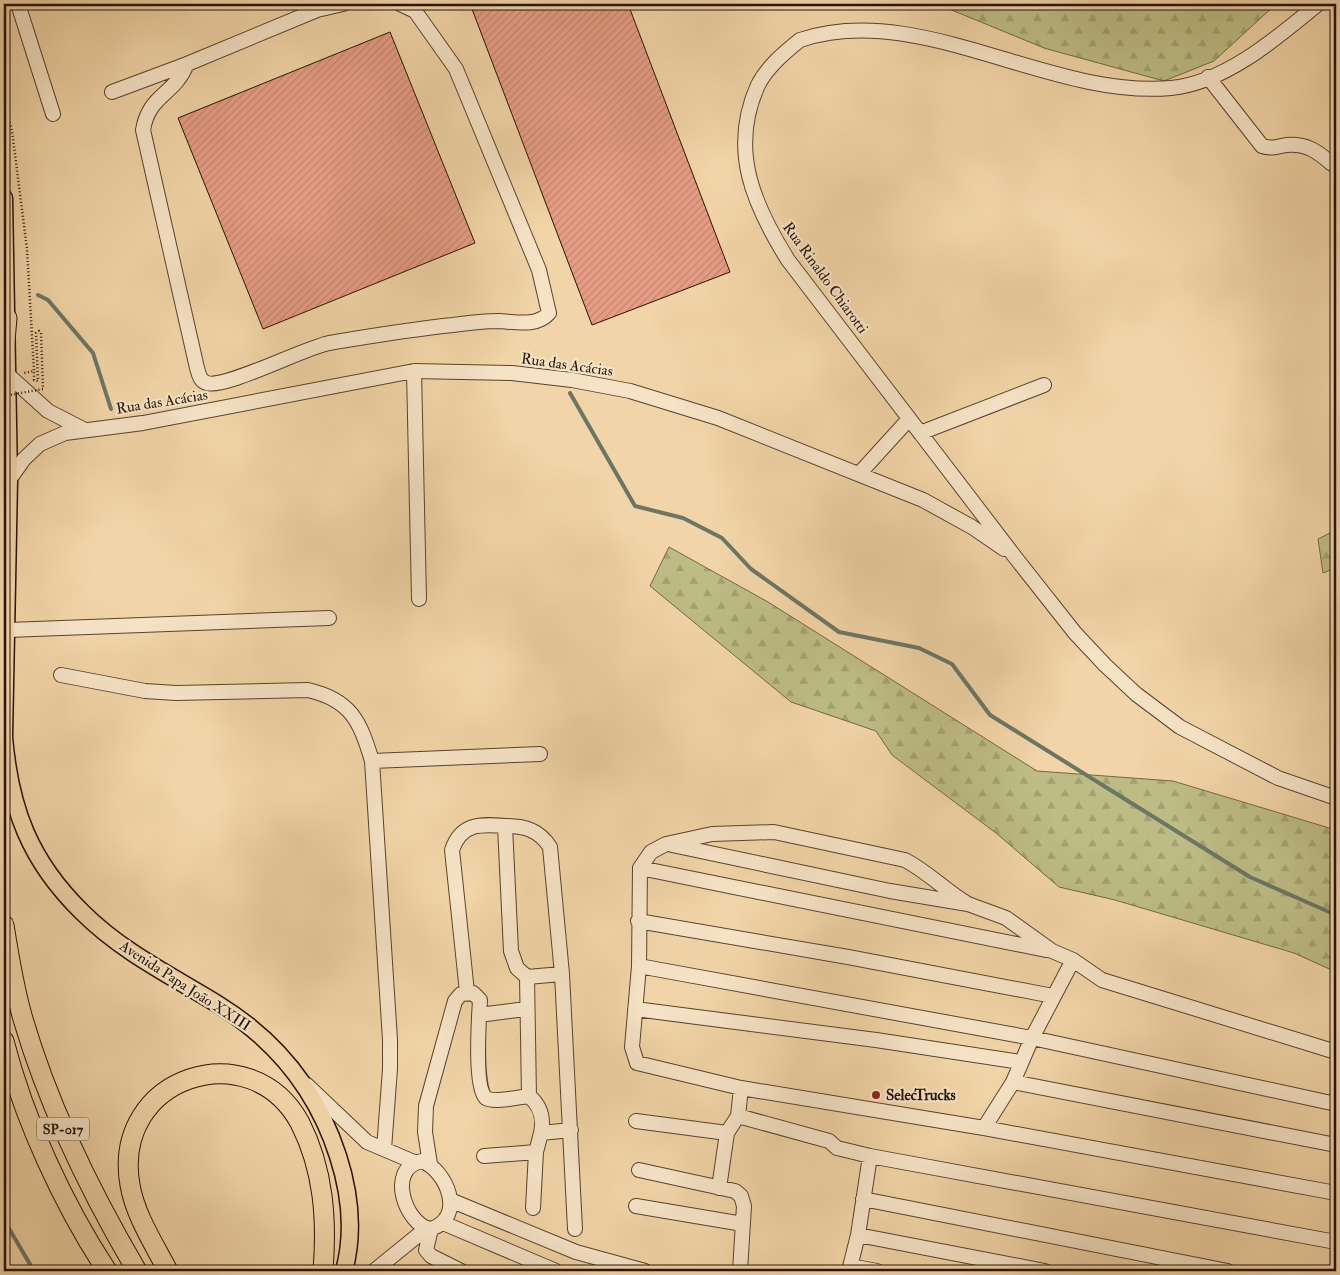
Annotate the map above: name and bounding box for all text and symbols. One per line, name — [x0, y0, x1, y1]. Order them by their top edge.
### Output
street label: Rua Rinaldo Chiarotti — [778, 218, 872, 338]
street label: Rua das Acácias — [520, 349, 614, 381]
street label: Rua das Acácias — [115, 385, 209, 419]
street label: Avenida Papa João XXIII — [114, 936, 254, 1036]
place label: SelecTrucks — [886, 1086, 956, 1105]
marker: SelecTrucks — [870, 1089, 882, 1101]
road number: SP-017 — [37, 1118, 89, 1140]

